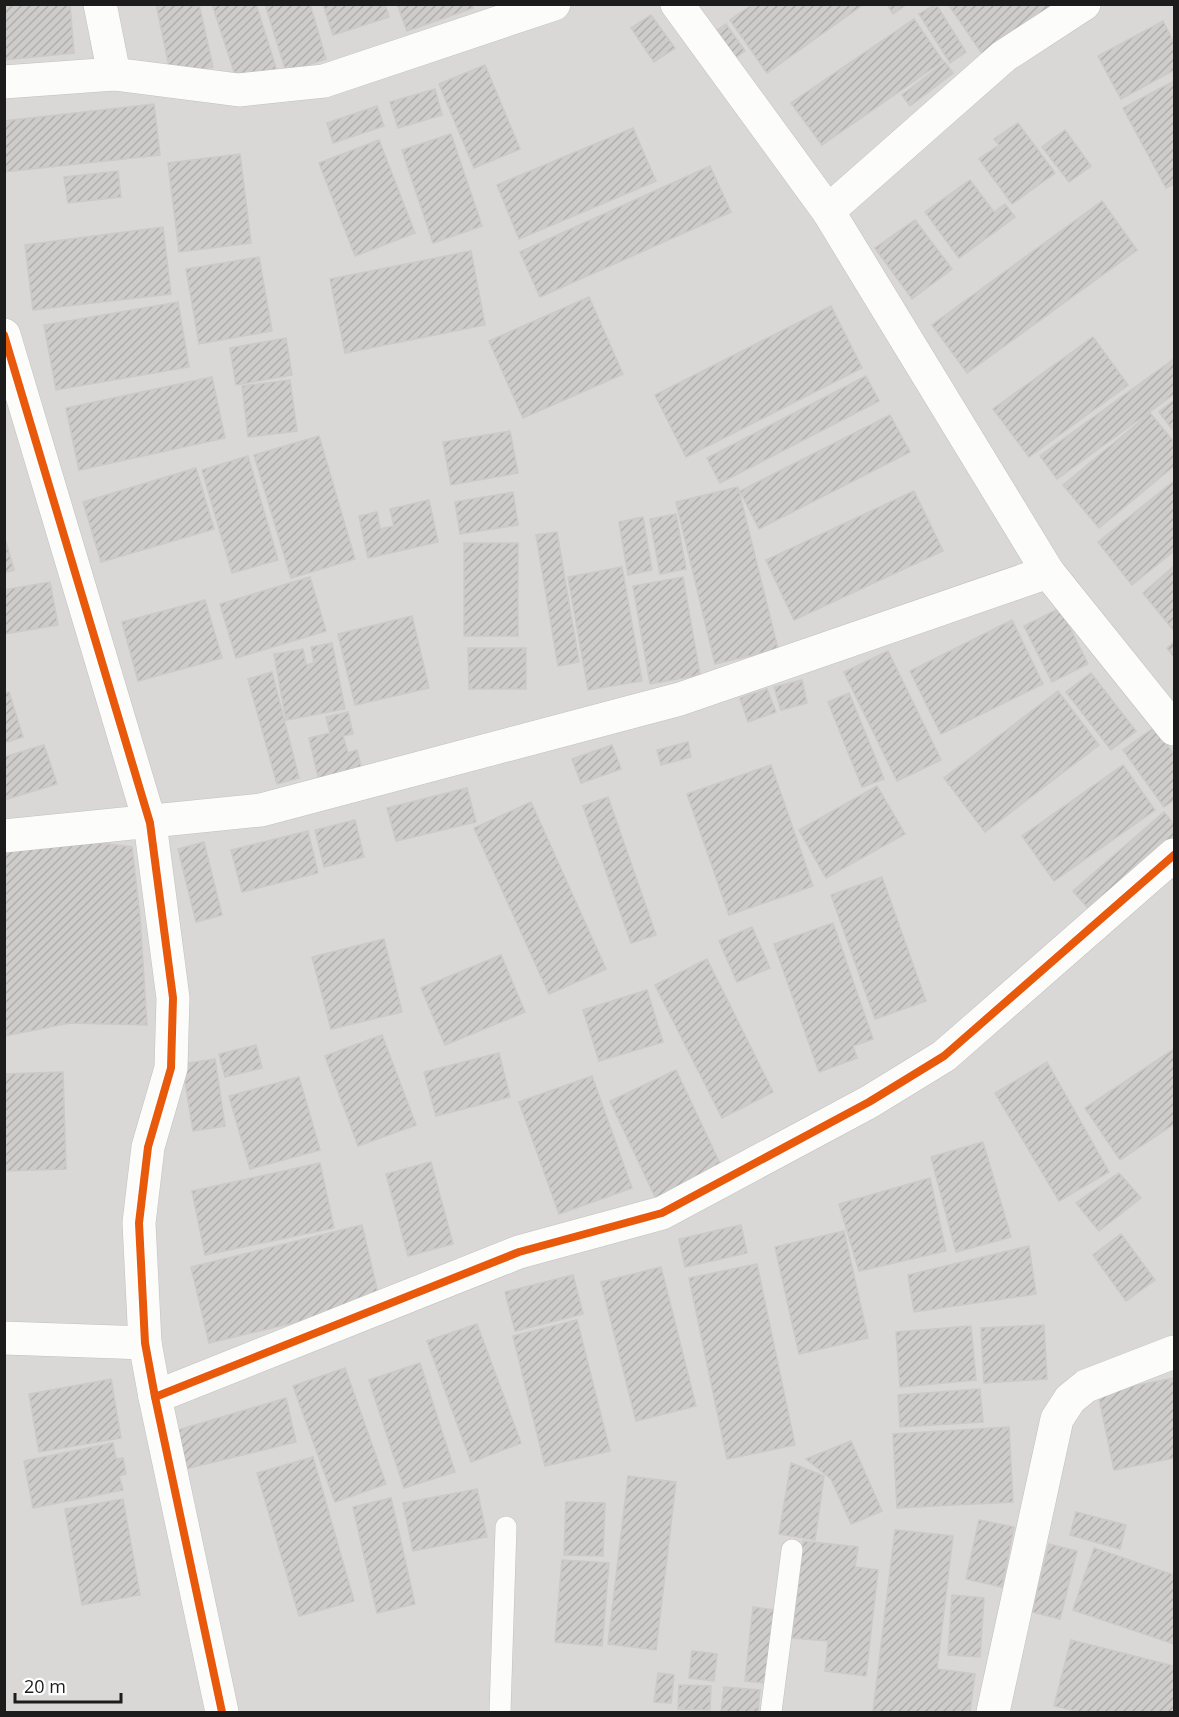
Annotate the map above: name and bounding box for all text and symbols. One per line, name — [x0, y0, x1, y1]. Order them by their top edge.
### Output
scale bar — [15, 1666, 122, 1704]
text: 20 m — [24, 1674, 66, 1698]

